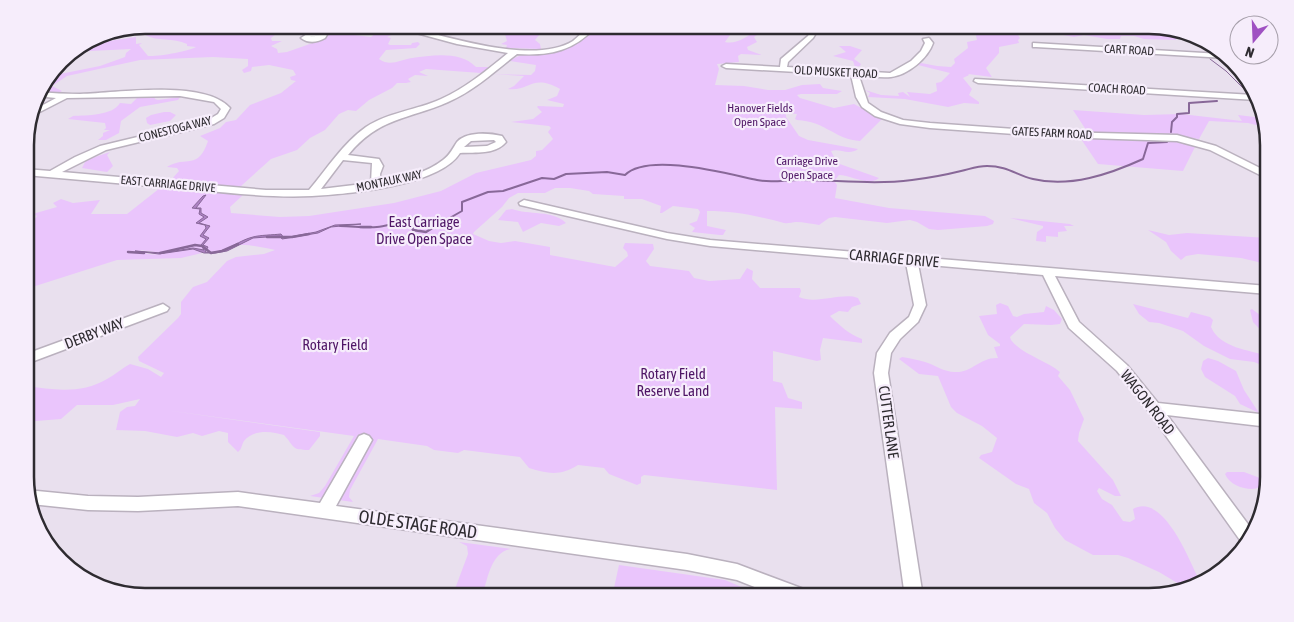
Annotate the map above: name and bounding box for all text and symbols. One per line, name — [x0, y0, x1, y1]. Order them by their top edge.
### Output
north arrow — [1229, 15, 1279, 65]
street label: CART ROAD — [1104, 42, 1154, 58]
text: N — [1243, 43, 1256, 61]
street label: OLD MUSKET ROAD — [794, 63, 878, 81]
street label: COACH ROAD — [1088, 81, 1146, 98]
park label: Hanover Fields Open Space — [727, 101, 793, 129]
street label: CONESTOGA WAY — [137, 113, 213, 145]
street label: GATES FARM ROAD — [1011, 124, 1093, 142]
park label: Carriage Drive Open Space — [776, 154, 838, 182]
street label: MONTAUK WAY — [355, 167, 424, 195]
street label: EAST CARRIAGE DRIVE — [120, 173, 216, 195]
park label: East Carriage Drive Open Space — [376, 213, 472, 247]
street label: CARRIAGE DRIVE — [848, 246, 940, 270]
street label: DERBY WAY — [62, 314, 126, 352]
park label: Rotary Field — [302, 336, 368, 353]
park label: Rotary Field Reserve Land — [637, 365, 709, 399]
street label: WAGON ROAD — [1117, 366, 1179, 438]
street label: CUTTER LANE — [875, 385, 903, 460]
street label: OLDE STAGE ROAD — [358, 505, 478, 543]

